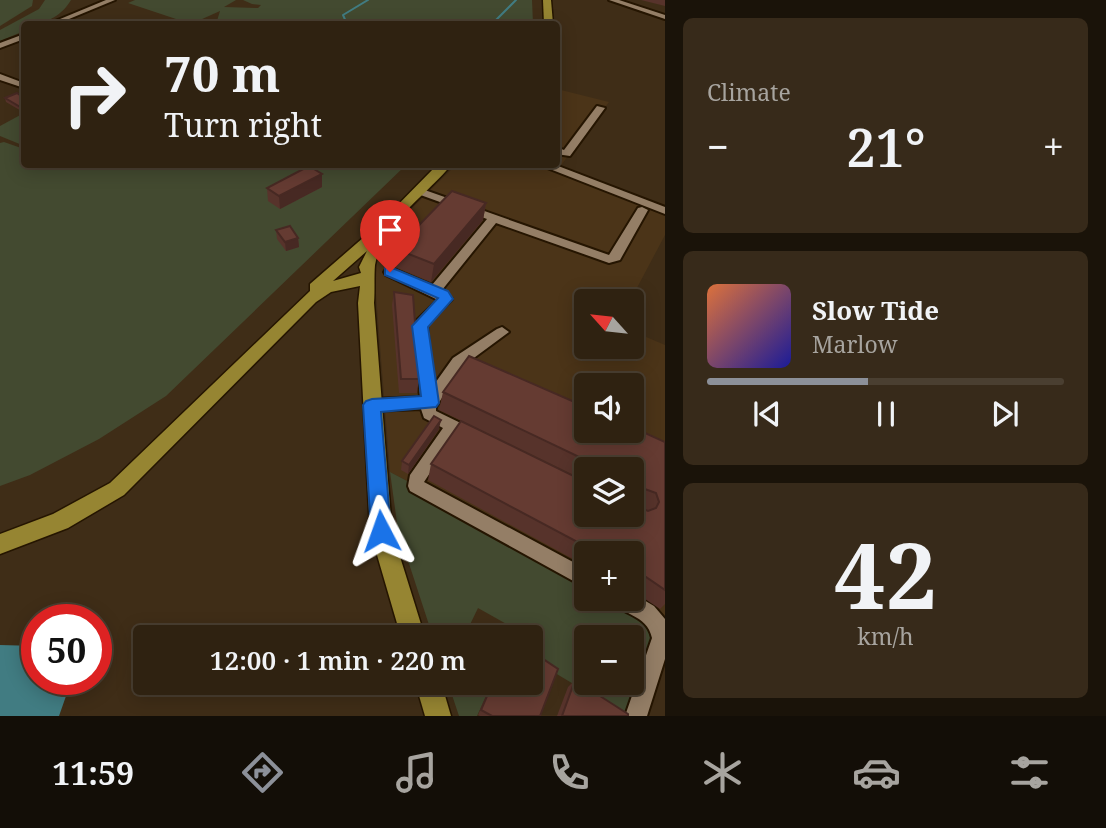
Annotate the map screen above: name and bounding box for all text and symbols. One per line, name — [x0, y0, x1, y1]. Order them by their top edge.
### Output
text: 70 m — [164, 40, 280, 106]
icon: right — [49, 49, 140, 140]
text: Climate — [707, 76, 791, 108]
text: Turn right — [164, 103, 322, 146]
text: 21° — [846, 111, 926, 182]
text: − — [707, 120, 729, 172]
text: + — [1043, 120, 1064, 172]
pin — [360, 200, 420, 272]
icon: arrive — [371, 211, 409, 249]
north arrow — [574, 289, 644, 359]
map controls — [574, 289, 644, 695]
text: Slow Tide — [812, 292, 939, 328]
text: Marlow — [812, 328, 898, 360]
button: sound — [574, 373, 644, 443]
icon: previous — [748, 395, 786, 433]
icon: pause — [867, 395, 905, 433]
icon: next — [986, 395, 1024, 433]
button: layers — [574, 457, 644, 527]
position arrow — [344, 494, 418, 568]
text: 42 — [834, 512, 937, 636]
button: + — [574, 541, 644, 611]
speed limit sign: 50 — [21, 604, 112, 695]
text: km/h — [857, 620, 914, 652]
button: − — [574, 625, 644, 695]
text: 12:00 · 1 min · 220 m — [210, 642, 466, 678]
icon: directions — [238, 748, 287, 797]
icon: music — [392, 748, 441, 797]
icon: phone — [545, 748, 594, 797]
icon: climate — [698, 748, 747, 797]
icon: car — [852, 748, 901, 797]
icon: filters — [1005, 748, 1054, 797]
text: 11:59 — [52, 751, 134, 794]

